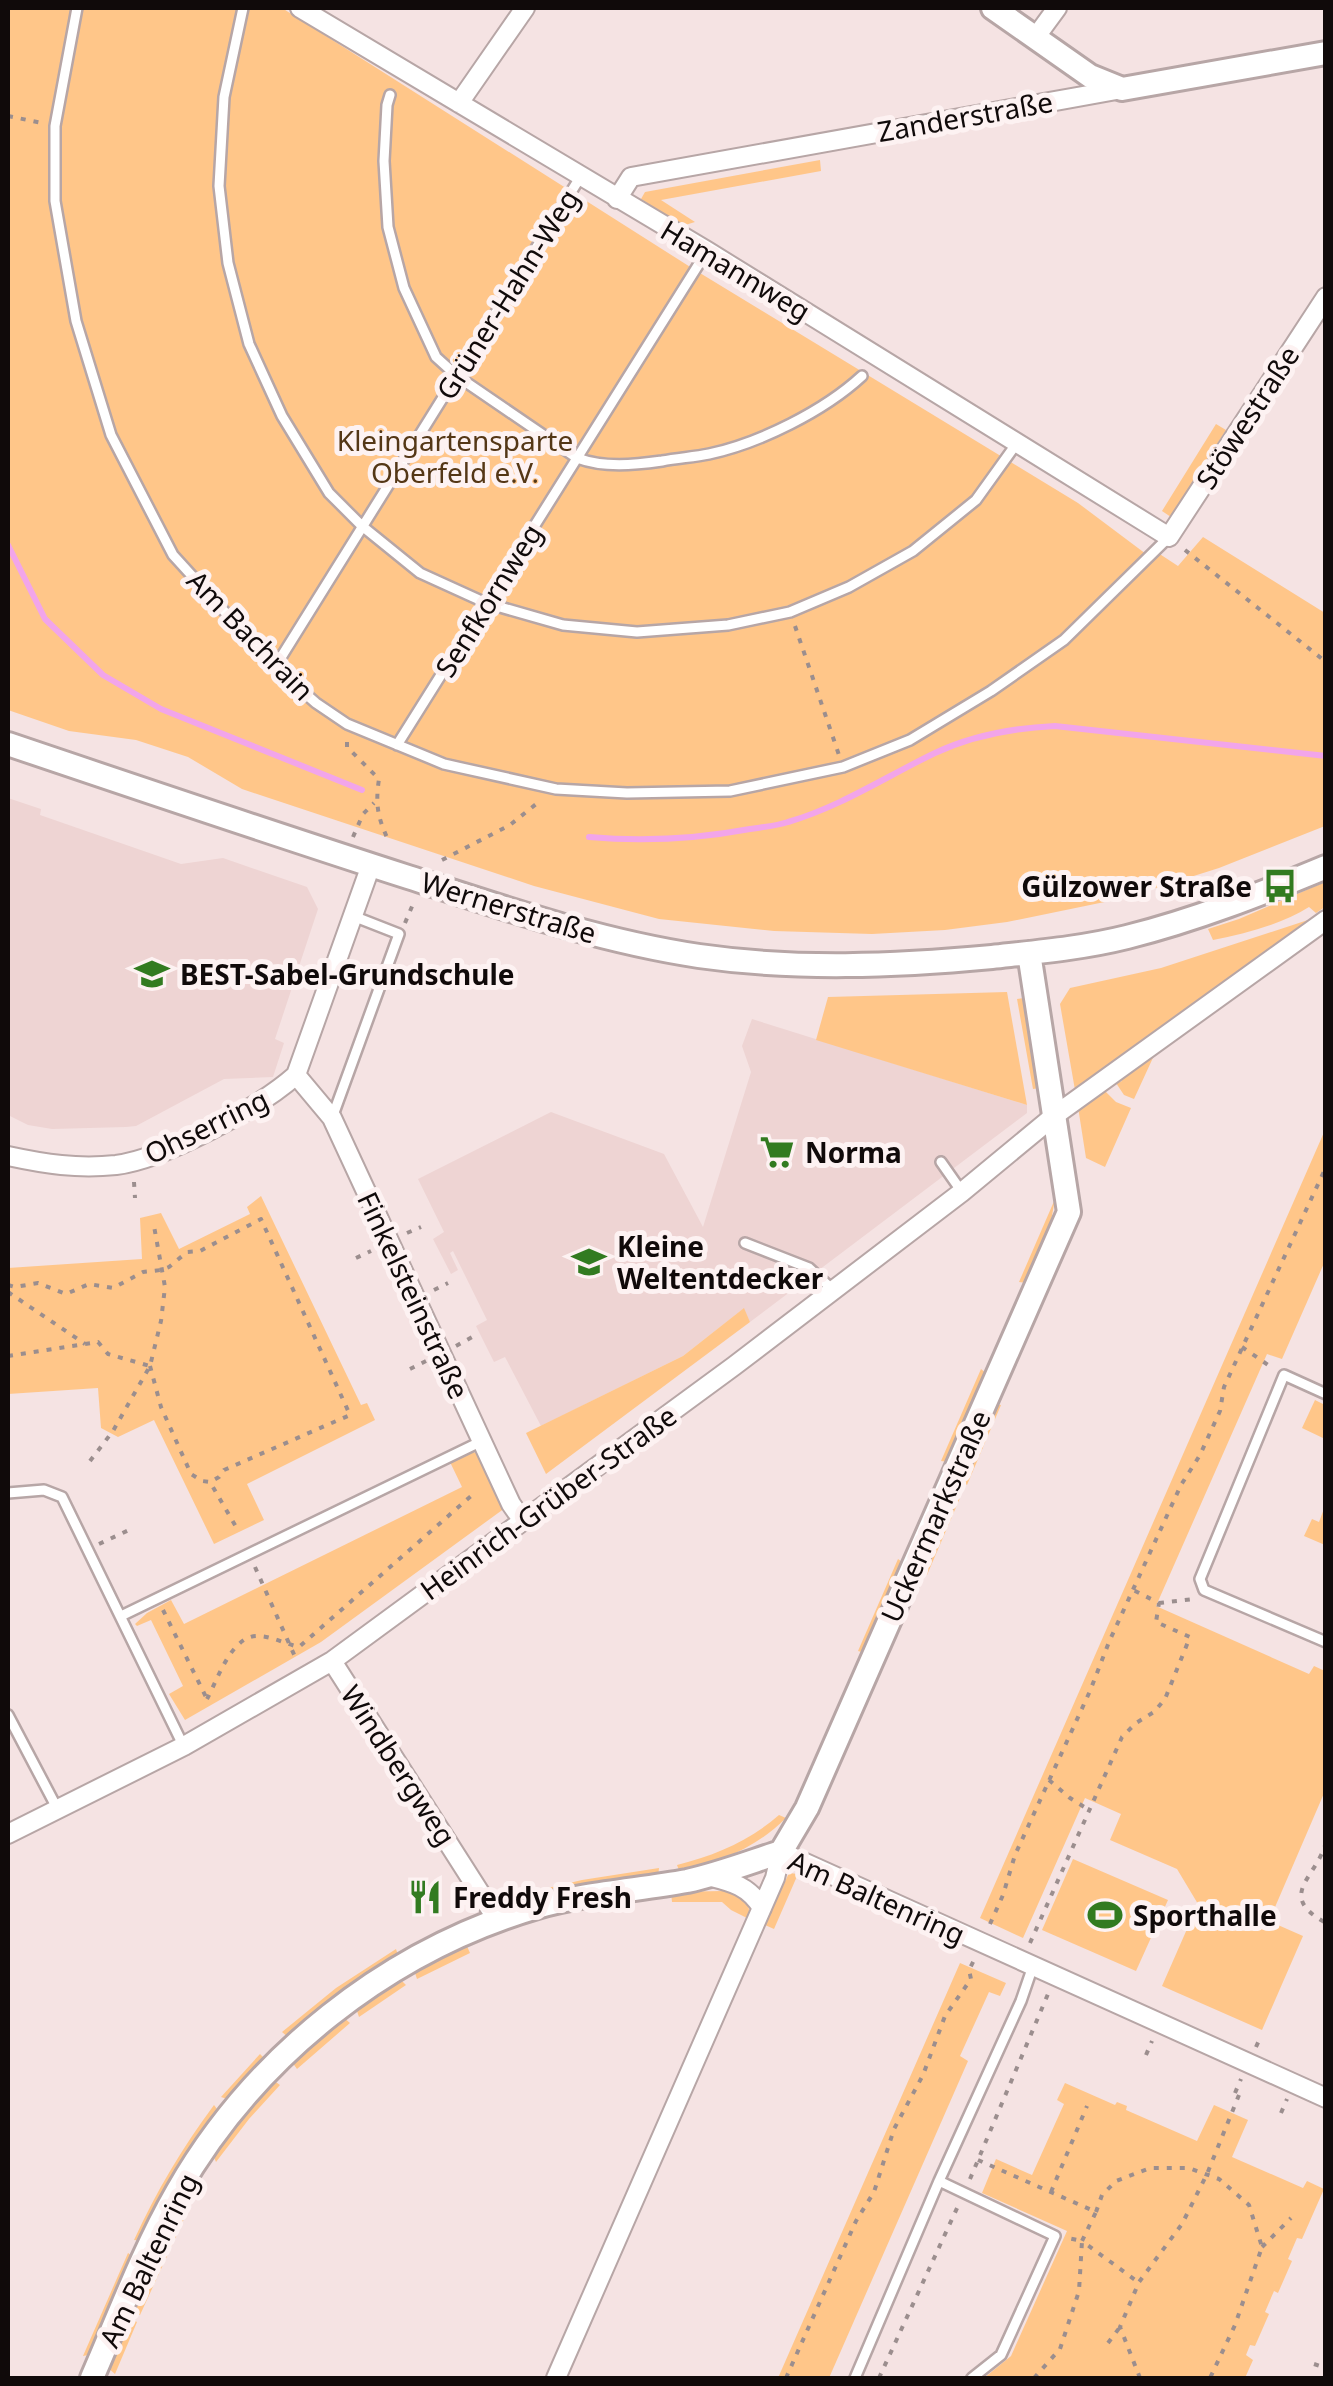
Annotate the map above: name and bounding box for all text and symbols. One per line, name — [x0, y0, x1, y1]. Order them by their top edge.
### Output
street label: Zanderstraße — [874, 82, 1056, 150]
street label: Grüner-Hahn-Weg — [427, 182, 587, 406]
street label: Hamannweg — [654, 210, 818, 330]
street label: Stöwestraße — [1187, 338, 1307, 496]
park label: Kleingartensparte Oberfeld e.V. — [337, 421, 573, 491]
street label: Senfkornweg — [426, 516, 550, 684]
street label: Am Bachrain — [179, 562, 323, 708]
street label: Wernerstraße — [417, 862, 601, 952]
place label: Gülzower Straße — [1021, 867, 1252, 905]
bus stop icon: Gülzower Straße — [1261, 867, 1299, 905]
school or university icon: BEST-Sabel-Grundschule — [133, 955, 171, 993]
place label: BEST-Sabel-Grundschule — [180, 955, 515, 993]
street label: Ohserring — [138, 1080, 274, 1172]
supermarket icon: Norma — [758, 1133, 796, 1171]
place label: Norma — [805, 1133, 902, 1171]
street label: Finkelsteinstraße — [349, 1185, 479, 1405]
place label: Kleine Weltentdecker — [617, 1227, 824, 1297]
school or university icon: Kleine Weltentdecker — [570, 1243, 608, 1281]
street label: Heinrich-Grüber-Straße — [412, 1396, 684, 1608]
street label: Uckermarkstraße — [871, 1404, 999, 1628]
street label: Windbergweg — [333, 1677, 465, 1853]
street label: Am Baltenring — [783, 1841, 971, 1953]
restaurant icon: Freddy Fresh — [406, 1878, 444, 1916]
place label: Freddy Fresh — [453, 1878, 632, 1916]
sports icon: Sporthalle — [1086, 1896, 1124, 1934]
place label: Sporthalle — [1133, 1896, 1277, 1934]
street label: Am Baltenring — [89, 2167, 207, 2353]

